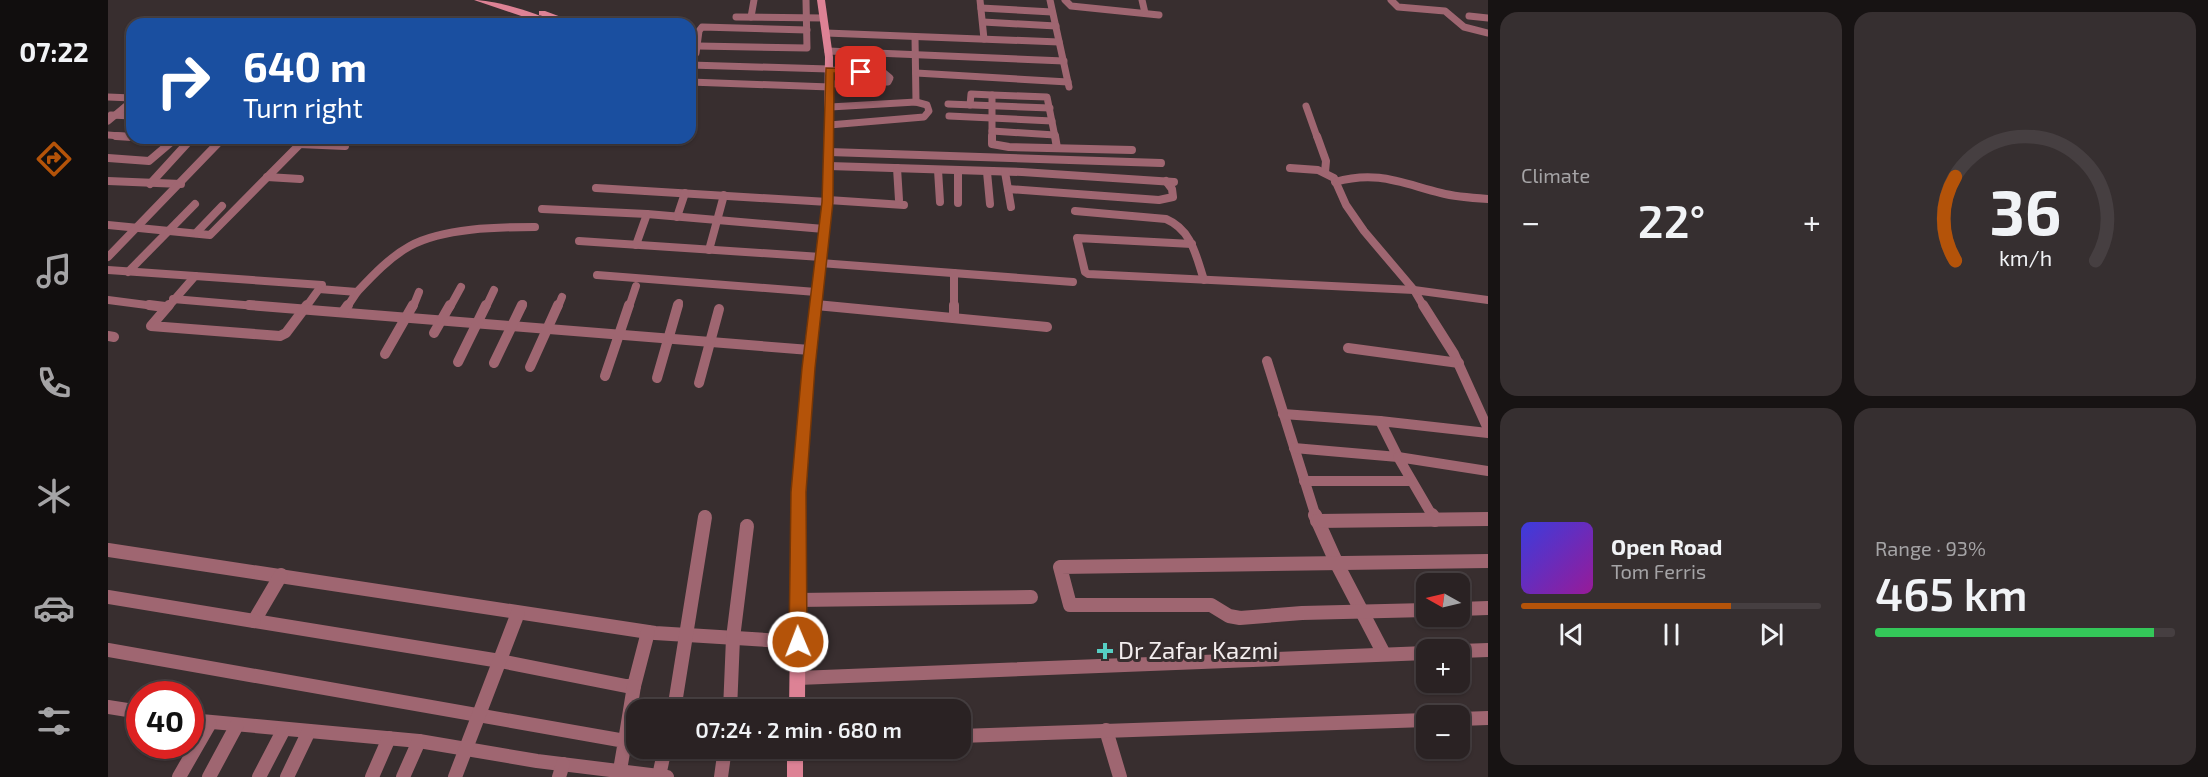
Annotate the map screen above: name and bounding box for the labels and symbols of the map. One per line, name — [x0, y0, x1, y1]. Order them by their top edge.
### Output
pin — [835, 46, 886, 97]
north arrow — [1416, 573, 1470, 627]
position arrow — [766, 610, 830, 674]
place label: Dr Zafar Kazmi — [1118, 635, 1279, 664]
marker: Dr Zafar Kazmi — [1096, 642, 1114, 660]
speed limit sign: 40 — [126, 681, 204, 759]

